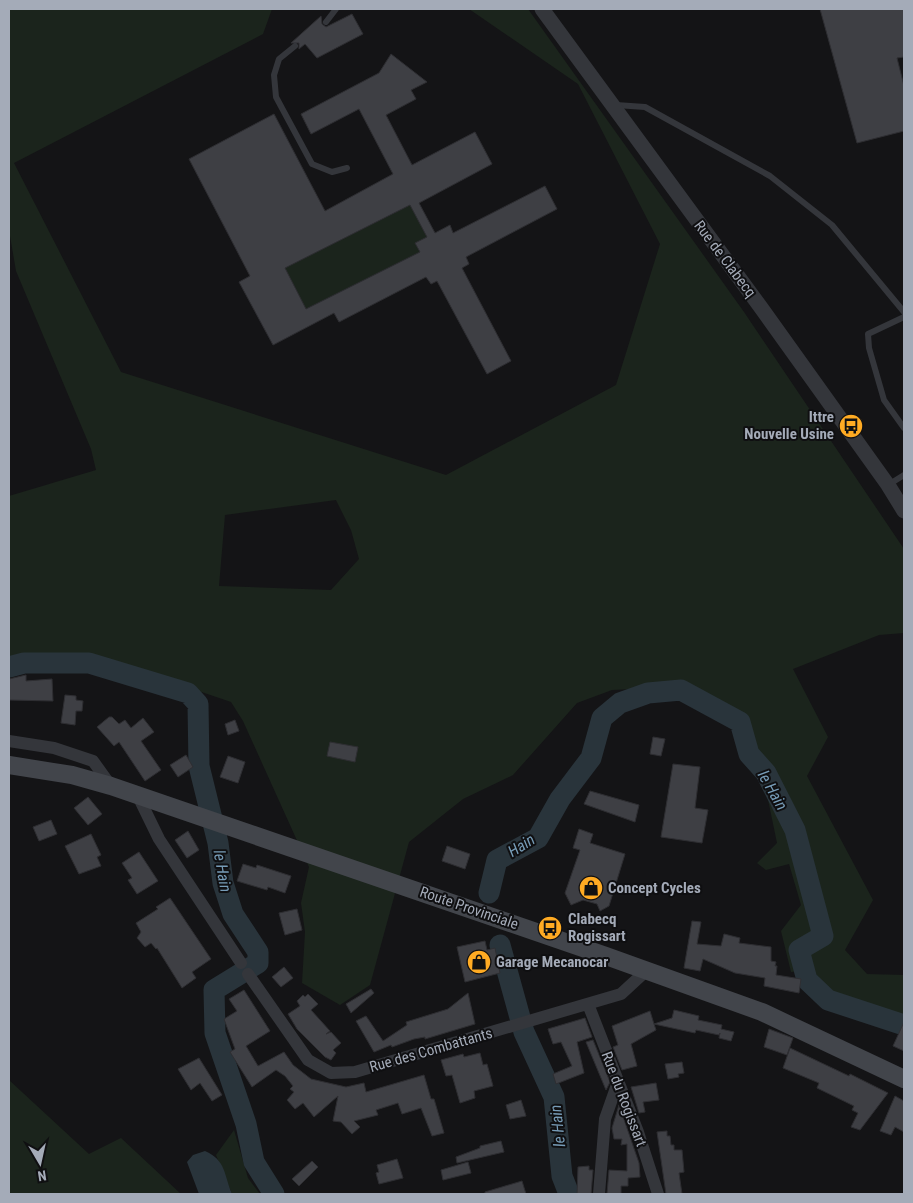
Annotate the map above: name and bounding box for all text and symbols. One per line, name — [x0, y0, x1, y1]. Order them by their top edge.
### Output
street label: Rue de Clabecq — [690, 217, 760, 301]
place label: Ittre Nouvelle Usine — [744, 408, 834, 443]
bus stop icon: Ittre Nouvelle Usine — [838, 413, 864, 439]
water label: le Hain — [754, 767, 791, 813]
water label: Hain — [504, 830, 538, 861]
water label: le Hain — [209, 848, 236, 894]
shop icon: Concept Cycles — [578, 875, 604, 901]
place label: Concept Cycles — [608, 879, 701, 897]
street label: Route Provinciale — [417, 883, 521, 933]
place label: Clabecq Rogissart — [568, 910, 626, 945]
bus stop icon: Clabecq Rogissart — [537, 915, 563, 941]
shop icon: Garage Mecanocar — [466, 949, 492, 975]
place label: Garage Mecanocar — [496, 953, 608, 971]
street label: Rue des Combattants — [367, 1024, 495, 1076]
street label: Rue du Rogissart — [598, 1049, 650, 1149]
water label: le Hain — [546, 1104, 569, 1148]
north arrow — [15, 1138, 65, 1188]
text: N — [37, 1167, 48, 1184]

